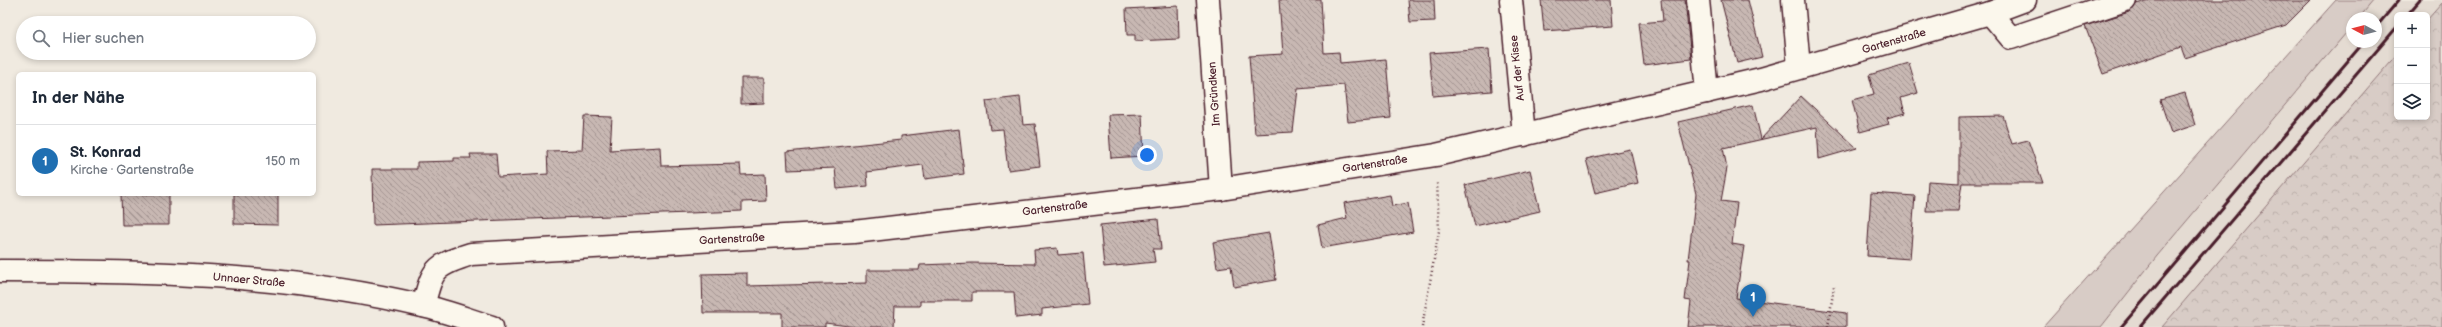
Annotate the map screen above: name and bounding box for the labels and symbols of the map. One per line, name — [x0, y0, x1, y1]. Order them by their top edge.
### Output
north arrow — [2346, 12, 2382, 48]
street label: Gartenstraße — [1861, 26, 1928, 56]
street label: Auf der Kisse — [1507, 34, 1527, 101]
street label: Im Gründken — [1205, 61, 1223, 127]
your location — [1137, 145, 1157, 165]
street label: Gartenstraße — [1341, 152, 1409, 176]
street label: Gartenstraße — [1022, 197, 1089, 218]
street label: Gartenstraße — [699, 231, 766, 247]
street label: Unnaer Straße — [212, 270, 286, 290]
pin: 1 — [1740, 284, 1766, 317]

